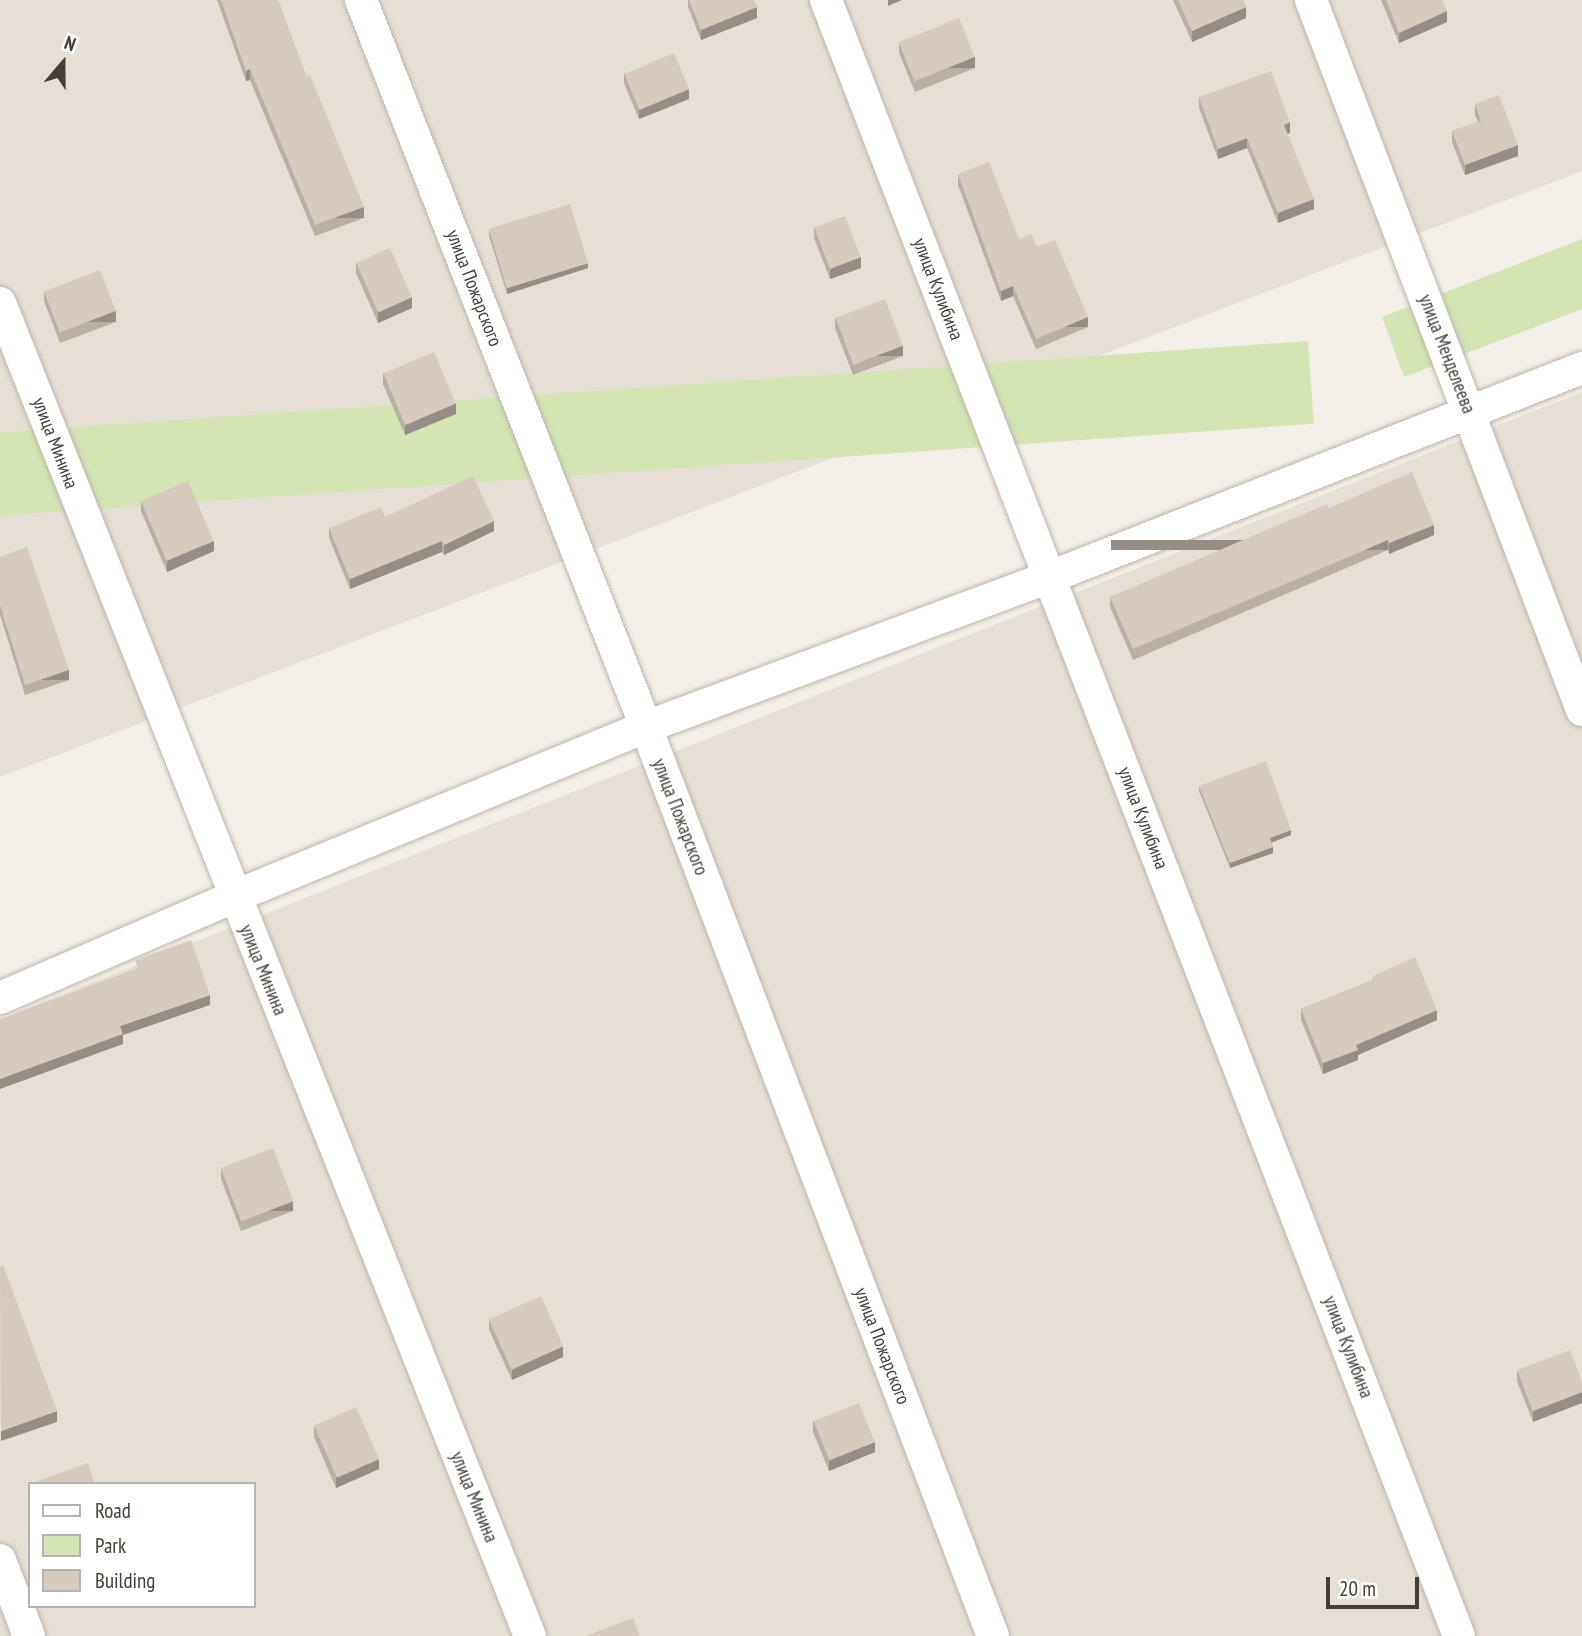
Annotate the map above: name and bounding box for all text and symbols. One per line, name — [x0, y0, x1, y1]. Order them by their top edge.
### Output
north arrow — [28, 28, 98, 98]
text: N — [61, 30, 79, 56]
street label: улица Пожарского — [441, 227, 507, 349]
street label: улица Кулибина — [908, 235, 968, 343]
street label: улица Менделеева — [1414, 291, 1480, 417]
street label: улица Минина — [27, 394, 83, 492]
street label: улица Пожарского — [647, 756, 713, 878]
street label: улица Кулибина — [1113, 764, 1173, 872]
street label: улица Минина — [234, 921, 292, 1019]
street label: улица Пожарского — [849, 1285, 915, 1407]
street label: улица Кулибина — [1318, 1293, 1378, 1401]
street label: улица Минина — [445, 1448, 503, 1546]
legend — [28, 1482, 256, 1608]
text: Road — [95, 1497, 131, 1524]
text: Park — [95, 1532, 126, 1559]
scale bar — [1330, 1562, 1423, 1606]
text: Building — [95, 1567, 155, 1594]
text: 20 m — [1339, 1575, 1376, 1602]

